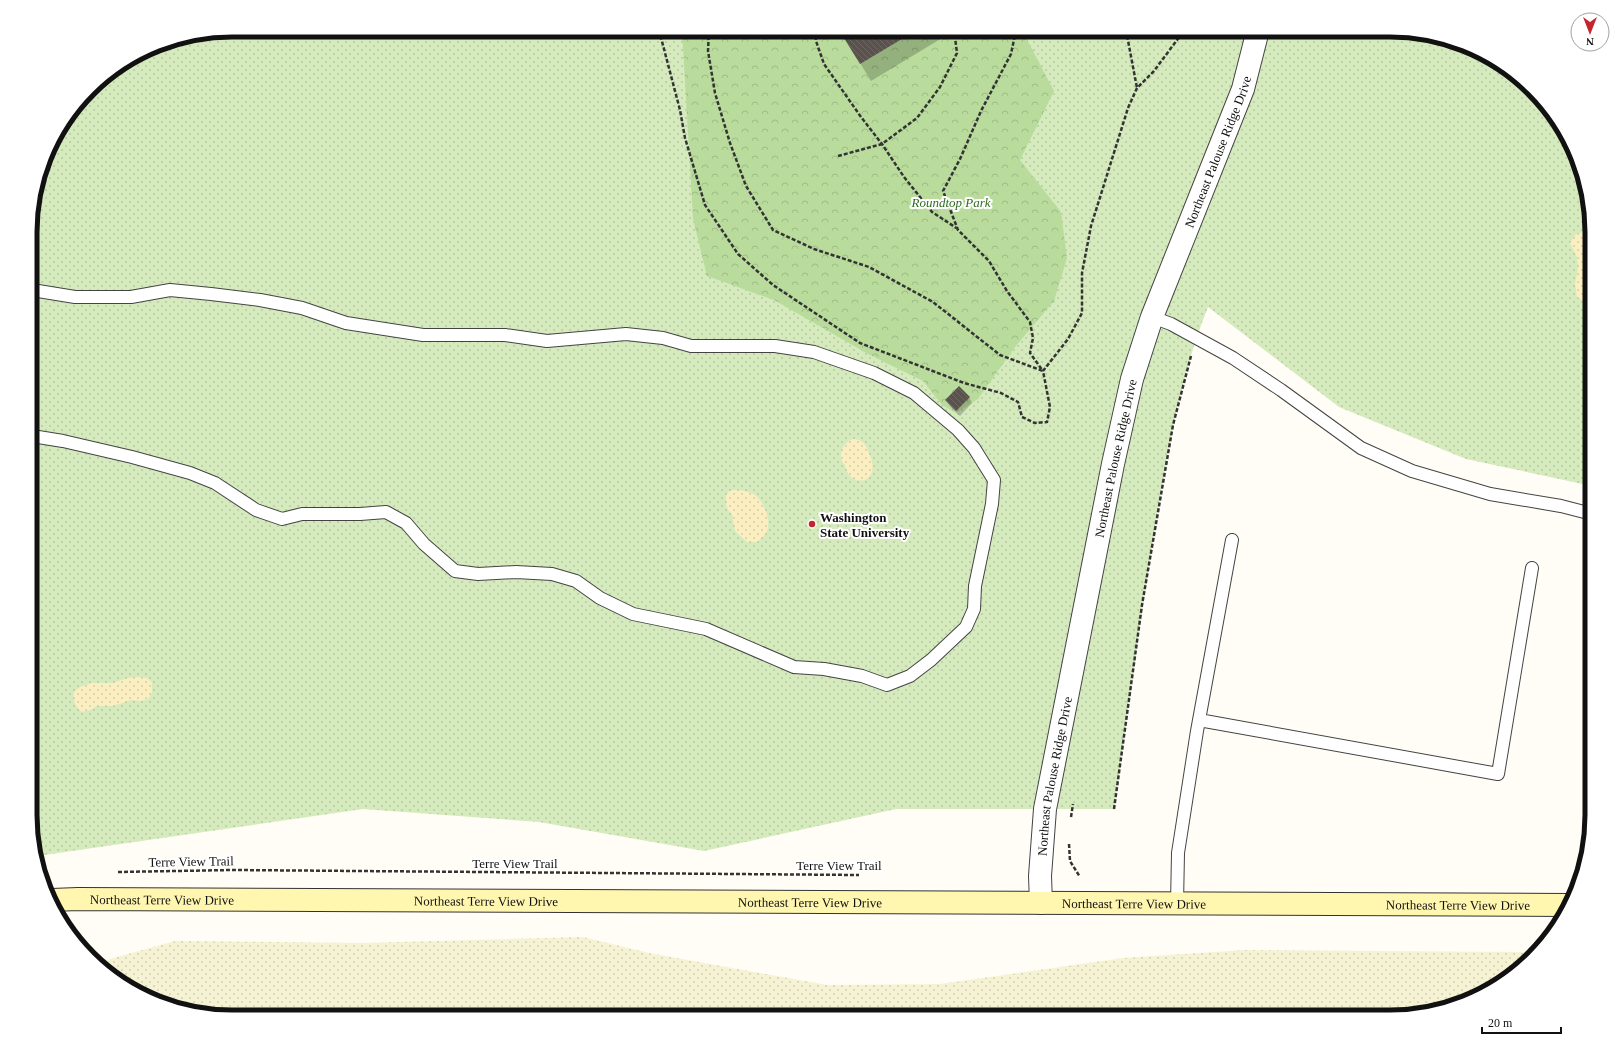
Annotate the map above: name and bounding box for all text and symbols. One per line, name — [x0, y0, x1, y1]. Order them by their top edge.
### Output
north arrow — [1570, 12, 1610, 52]
text: N — [1586, 36, 1594, 48]
street label: Northeast Palouse Ridge Drive — [1182, 74, 1254, 230]
park label: Roundtop Park — [910, 195, 991, 210]
street label: Northeast Palouse Ridge Drive — [1092, 377, 1140, 539]
place label: Washington State University — [820, 510, 910, 540]
marker: Washington State University — [807, 519, 817, 529]
street label: Northeast Palouse Ridge Drive — [1035, 695, 1075, 856]
street label: Terre View Trail — [148, 853, 234, 870]
street label: Terre View Trail — [472, 856, 558, 871]
street label: Terre View Trail — [796, 858, 882, 873]
street label: Northeast Terre View Drive — [90, 892, 234, 908]
street label: Northeast Terre View Drive — [414, 893, 558, 909]
street label: Northeast Terre View Drive — [738, 895, 882, 910]
street label: Northeast Terre View Drive — [1062, 896, 1206, 912]
street label: Northeast Terre View Drive — [1386, 897, 1530, 913]
scale bar — [1482, 1009, 1561, 1035]
text: 20 m — [1488, 1016, 1513, 1030]

